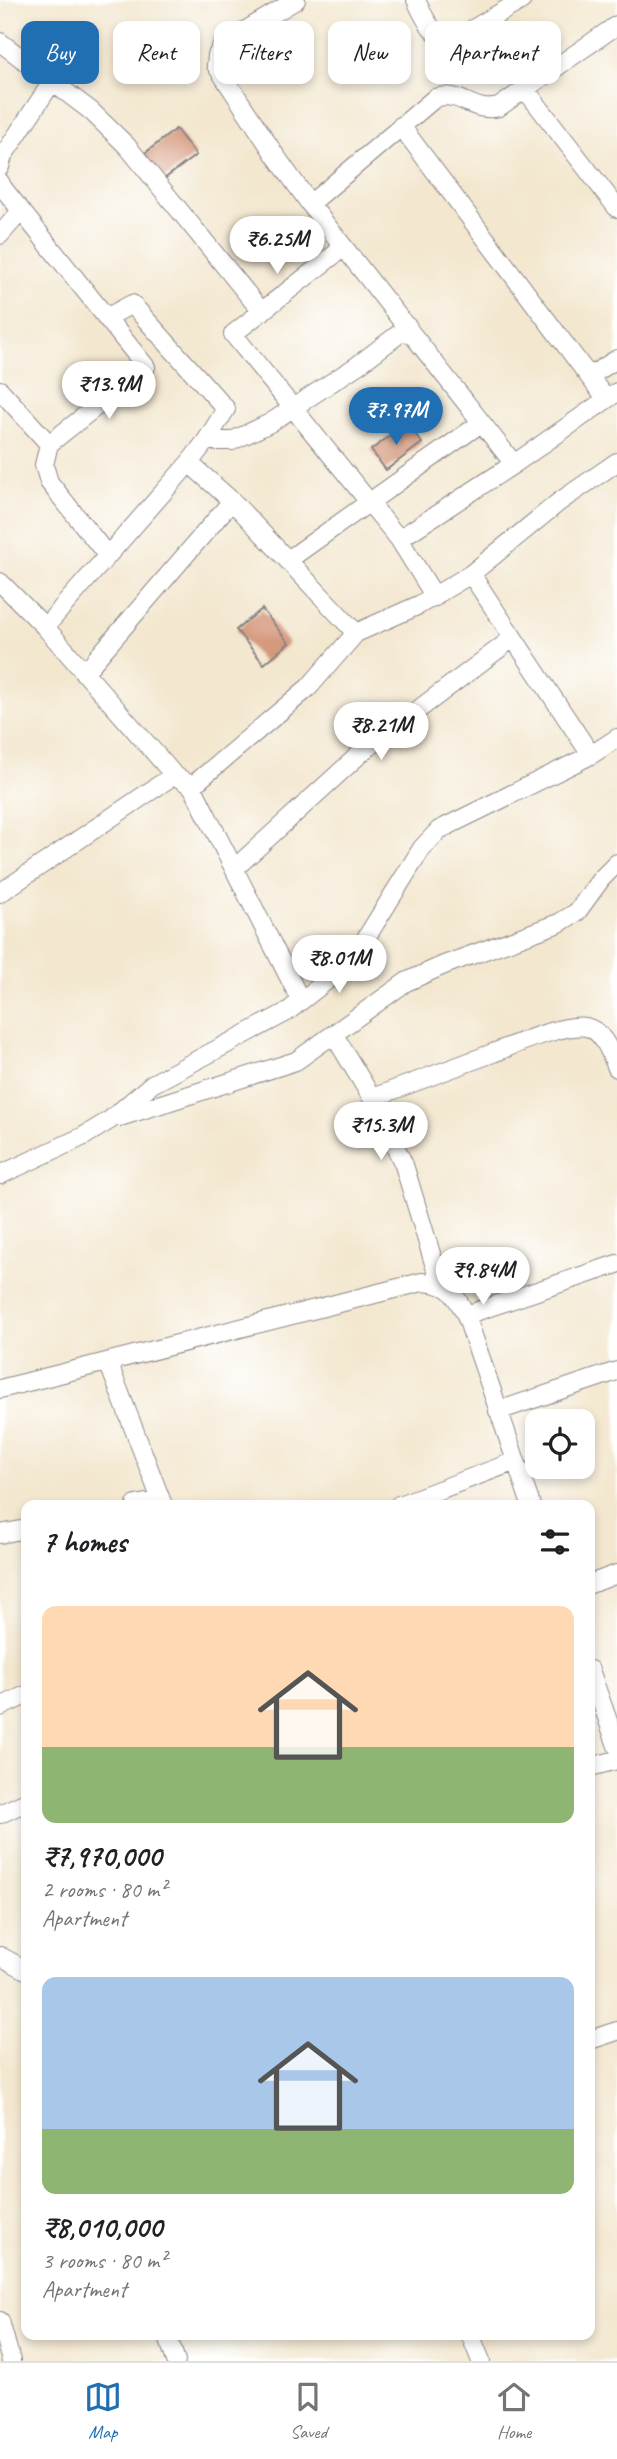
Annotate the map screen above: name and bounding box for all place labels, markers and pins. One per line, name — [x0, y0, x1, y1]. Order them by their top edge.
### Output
pin: ₹6.25M — [220, 216, 334, 276]
pin: ₹13.9M — [52, 362, 166, 421]
pin: ₹7.97M — [339, 388, 453, 447]
pin: ₹8.21M — [324, 702, 438, 762]
pin: ₹8.01M — [282, 936, 396, 995]
pin: ₹15.3M — [324, 1102, 438, 1162]
pin: ₹9.84M — [426, 1248, 540, 1307]

